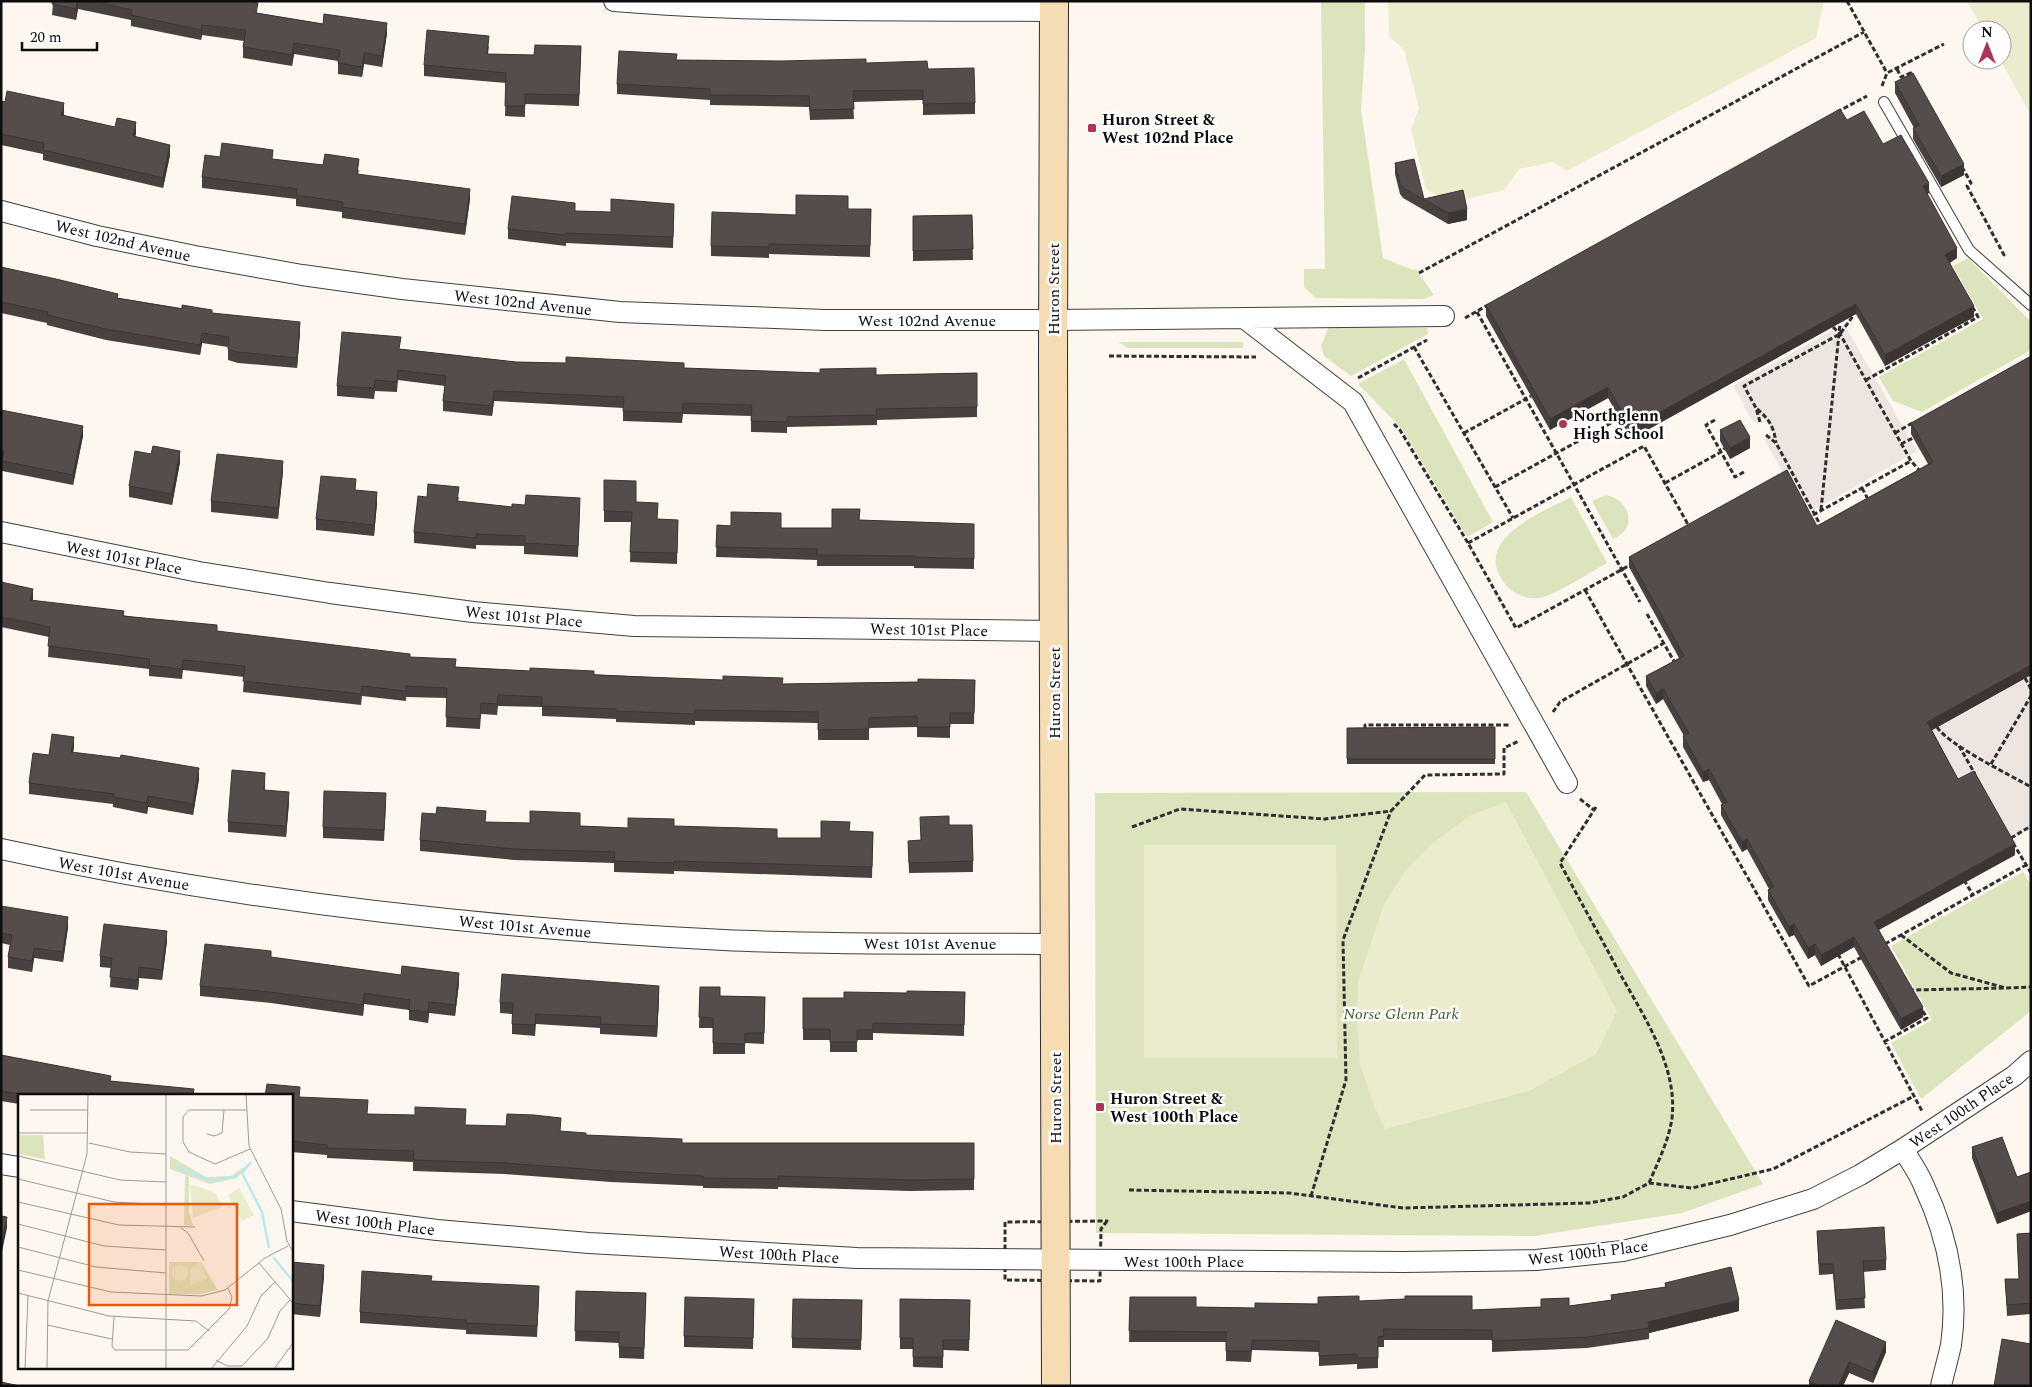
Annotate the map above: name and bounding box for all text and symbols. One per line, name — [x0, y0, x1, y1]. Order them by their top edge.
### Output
scale bar — [22, 20, 98, 52]
north arrow — [1962, 20, 2012, 70]
text: N — [1981, 22, 1993, 43]
text: 20 m — [30, 26, 62, 49]
place label: Huron Street & West 102nd Place — [1102, 108, 1233, 150]
marker: Huron Street & West 102nd Place — [1086, 122, 1098, 134]
street label: West 102nd Avenue — [53, 214, 193, 268]
street label: Huron Street — [1042, 243, 1066, 335]
street label: West 102nd Avenue — [453, 284, 593, 322]
street label: West 102nd Avenue — [858, 309, 996, 333]
place label: Northglenn High School — [1573, 404, 1664, 446]
marker: Northglenn High School — [1557, 418, 1569, 430]
street label: West 101st Place — [64, 535, 184, 581]
street label: West 101st Place — [464, 600, 584, 634]
street label: West 101st Place — [870, 617, 988, 643]
street label: Huron Street — [1043, 647, 1067, 739]
street label: West 101st Avenue — [56, 851, 191, 897]
street label: West 101st Avenue — [458, 909, 592, 945]
street label: West 101st Avenue — [864, 932, 996, 956]
park label: Norse Glenn Park — [1343, 1002, 1459, 1026]
street label: Huron Street — [1044, 1052, 1068, 1144]
street label: West 100th Place — [1905, 1067, 2018, 1155]
place label: Huron Street & West 100th Place — [1110, 1087, 1238, 1129]
inset map — [18, 1094, 292, 1370]
marker: Huron Street & West 100th Place — [1094, 1101, 1106, 1113]
street label: West 100th Place — [314, 1204, 436, 1242]
street label: West 100th Place — [1527, 1234, 1649, 1272]
street label: West 100th Place — [718, 1240, 840, 1270]
street label: West 100th Place — [1124, 1250, 1244, 1274]

